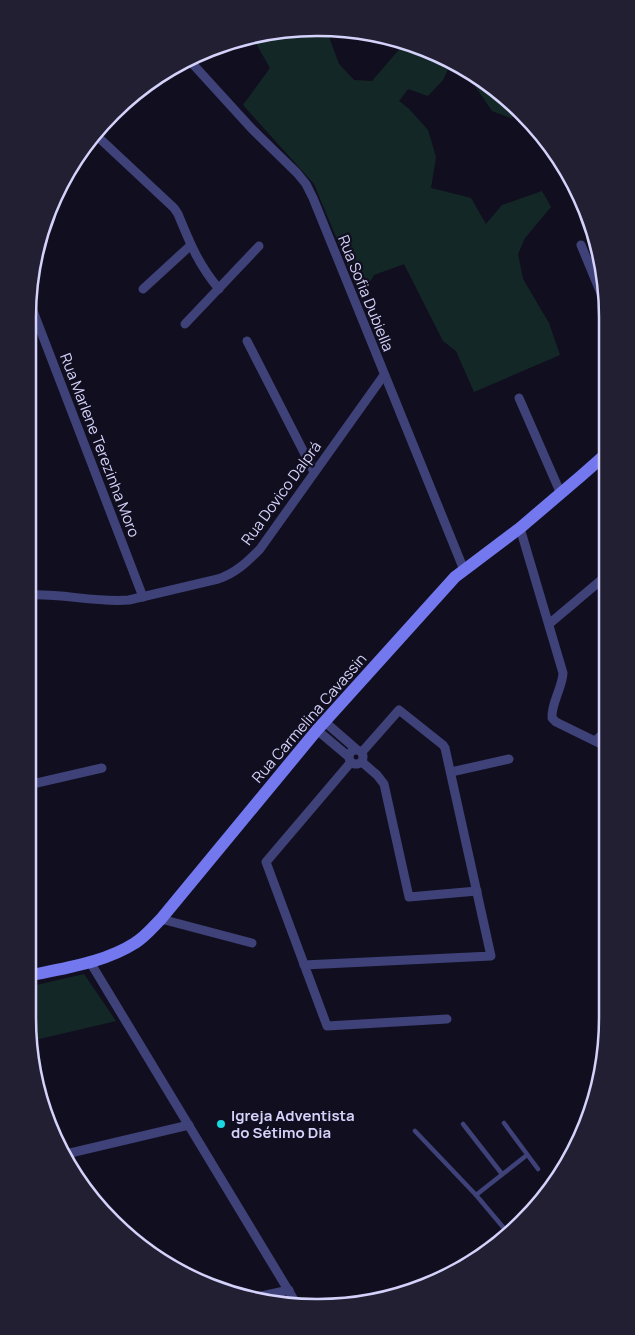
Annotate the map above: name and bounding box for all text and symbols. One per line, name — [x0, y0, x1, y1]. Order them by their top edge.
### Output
street label: Rua Sofia Dubiella — [333, 232, 399, 354]
street label: Rua Marlene Terezinha Moro — [55, 350, 145, 540]
street label: Rua Dovico Dalprá — [236, 437, 326, 549]
street label: Rua Carmelina Cavassin — [247, 649, 371, 787]
place label: Igreja Adventista do Sétimo Dia — [231, 1105, 355, 1143]
marker: Igreja Adventista do Sétimo Dia — [215, 1118, 227, 1130]

